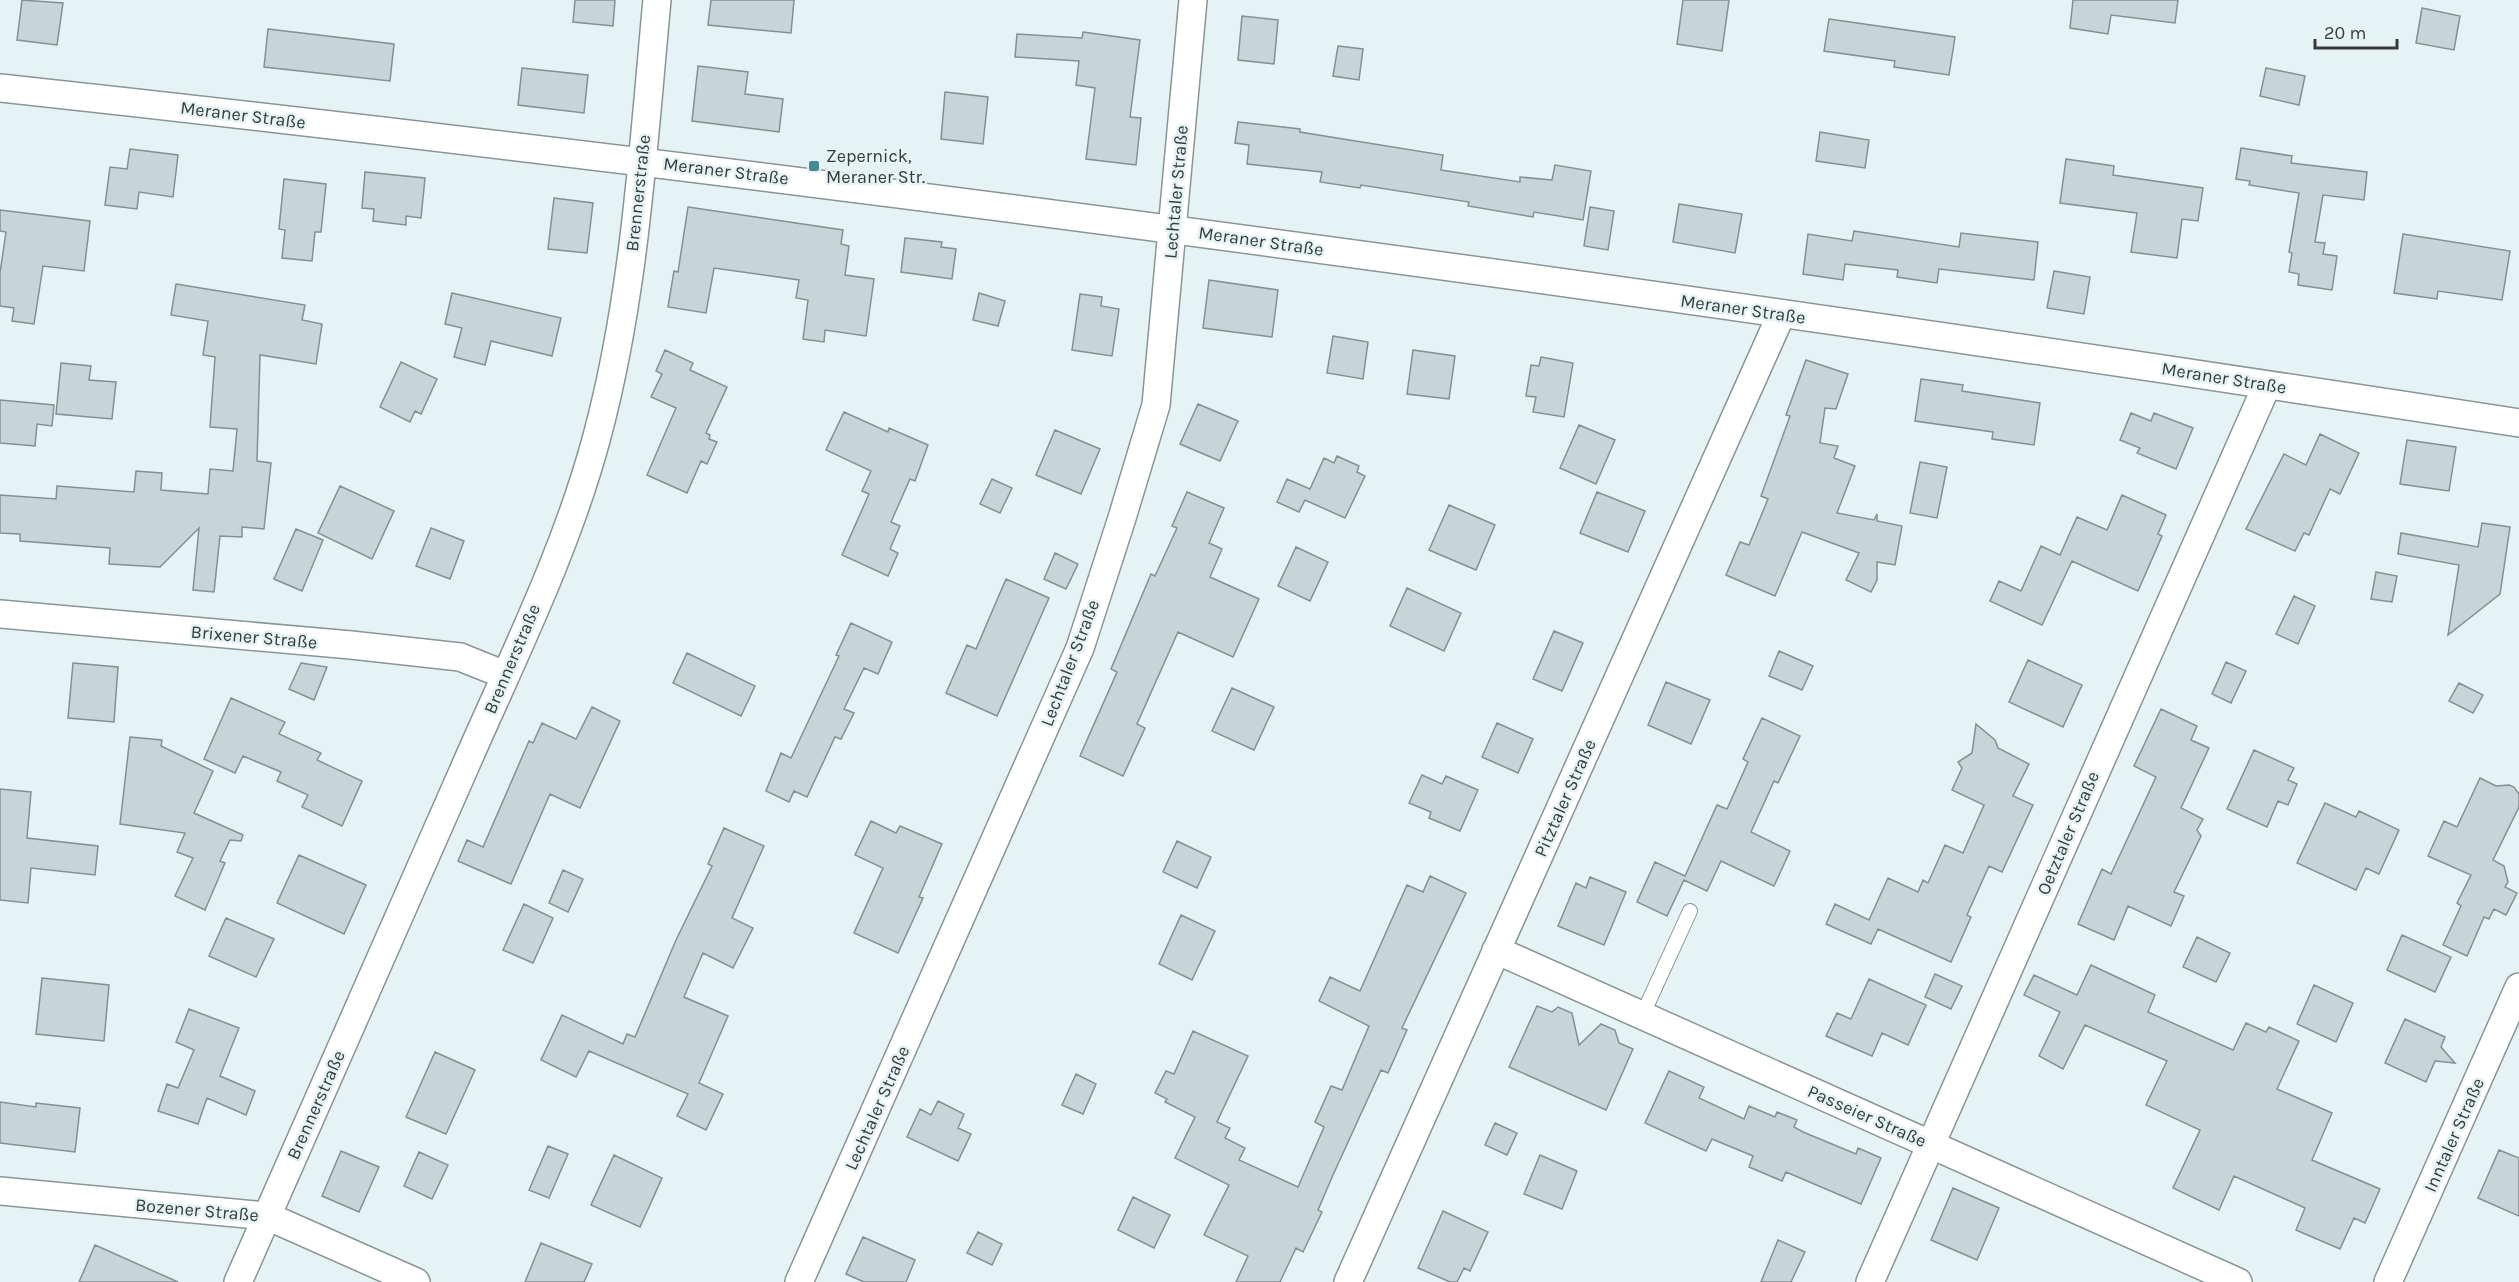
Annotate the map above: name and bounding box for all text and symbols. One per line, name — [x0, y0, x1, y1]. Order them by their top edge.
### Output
scale bar — [2315, 12, 2398, 50]
text: 20 m — [2324, 22, 2366, 44]
street label: Meraner Straße — [179, 96, 307, 134]
street label: Lechtaler Straße — [1159, 124, 1193, 260]
street label: Brennerstraße — [621, 133, 655, 253]
place label: Zepernick, Meraner Str. — [826, 145, 925, 188]
street label: Meraner Straße — [662, 152, 790, 190]
marker: Zepernick, Meraner Str. — [807, 159, 821, 173]
street label: Meraner Straße — [1197, 221, 1325, 261]
street label: Meraner Straße — [1679, 289, 1807, 329]
street label: Meraner Straße — [2160, 357, 2288, 399]
street label: Lechtaler Straße — [1036, 597, 1104, 729]
street label: Brennerstraße — [479, 601, 545, 717]
street label: Brixener Straße — [190, 621, 318, 653]
street label: Pitztaler Straße — [1529, 736, 1601, 860]
street label: Oetztaler Straße — [2032, 768, 2104, 898]
street label: Lechtaler Straße — [840, 1042, 914, 1174]
street label: Brennerstraße — [282, 1047, 350, 1163]
street label: Inntaler Straße — [2419, 1074, 2489, 1196]
street label: Passeier Straße — [1804, 1080, 1930, 1152]
street label: Bozener Straße — [134, 1194, 260, 1226]

